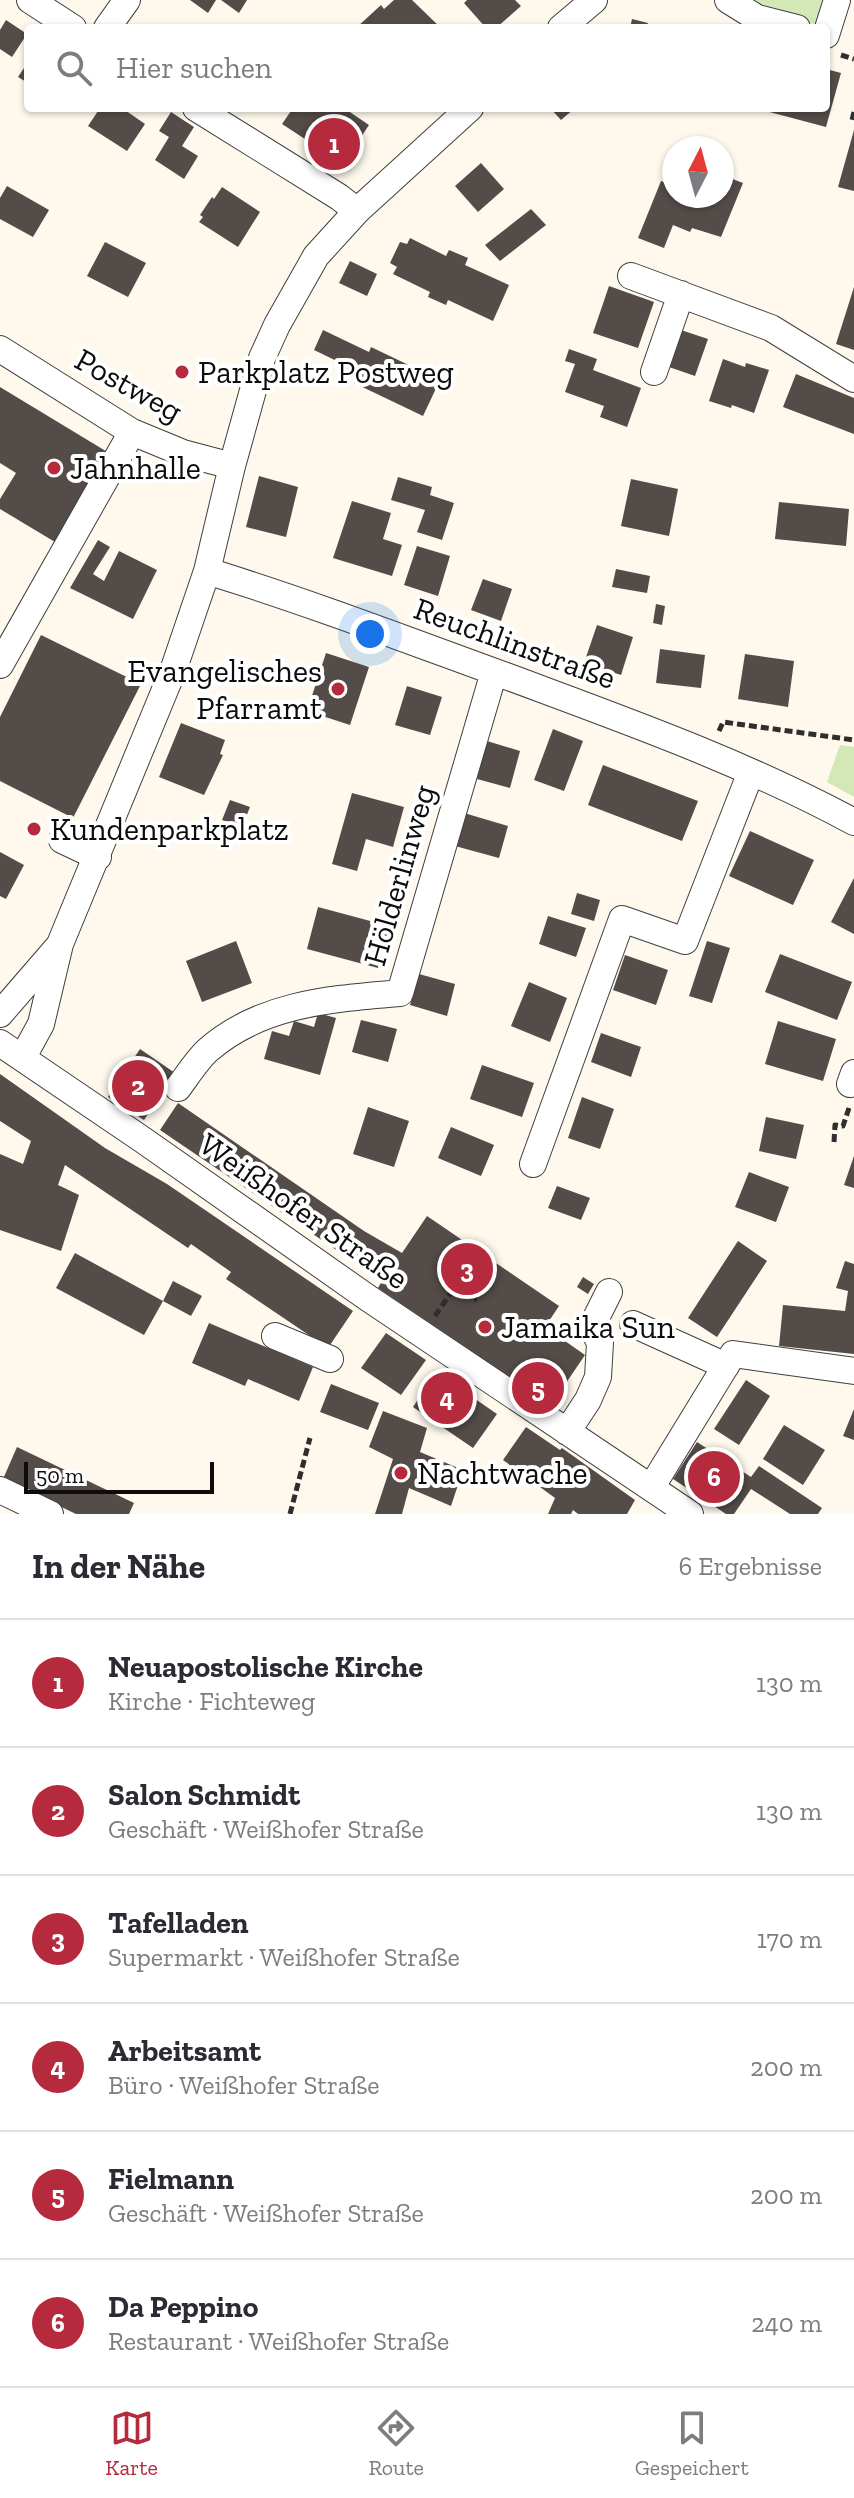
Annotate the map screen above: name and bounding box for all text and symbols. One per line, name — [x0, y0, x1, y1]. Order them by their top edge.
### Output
search box — [24, 24, 830, 112]
icon: search — [52, 46, 96, 90]
text: Hier suchen — [116, 50, 272, 86]
pin: 1 — [308, 114, 360, 174]
north arrow — [662, 136, 734, 208]
street label: Postweg — [69, 340, 189, 430]
place label: Parkplatz Postweg — [198, 353, 454, 391]
marker: Parkplatz Postweg — [173, 363, 191, 381]
place label: Jahnhalle — [70, 449, 201, 487]
marker: Jahnhalle — [45, 459, 63, 477]
street label: Reuchlinstraße — [409, 589, 621, 697]
your location — [350, 614, 390, 654]
place label: Evangelisches Pfarramt — [127, 652, 322, 727]
marker: Evangelisches Pfarramt — [329, 680, 347, 698]
street label: Hölderlinweg — [355, 780, 443, 970]
place label: Kundenparkplatz — [50, 810, 289, 848]
marker: Kundenparkplatz — [25, 820, 43, 838]
pin: 2 — [112, 1056, 164, 1116]
street label: Weißhofer Straße — [192, 1125, 416, 1297]
pin: 3 — [441, 1239, 493, 1299]
place label: Jamaika Sun — [501, 1308, 676, 1346]
marker: Jamaika Sun — [476, 1318, 494, 1336]
pin: 5 — [512, 1358, 564, 1418]
pin: 4 — [421, 1368, 473, 1428]
pin: 6 — [688, 1447, 740, 1507]
place label: Nachtwache — [417, 1454, 588, 1492]
scale bar — [24, 1458, 214, 1494]
text: 50 m — [36, 1462, 84, 1489]
marker: Nachtwache — [392, 1464, 410, 1482]
text: In der Nähe — [32, 1546, 205, 1587]
text: 6 Ergebnisse — [679, 1550, 822, 1582]
text: Neuapostolische Kirche — [108, 1649, 423, 1685]
text: 1 — [53, 1667, 63, 1699]
text: 130 m — [756, 1667, 822, 1699]
text: Kirche · Fichteweg — [108, 1685, 315, 1717]
text: Salon Schmidt — [108, 1777, 300, 1813]
text: 2 — [51, 1795, 65, 1827]
text: 130 m — [756, 1795, 822, 1827]
text: Geschäft · Weißhofer Straße — [108, 1813, 424, 1845]
text: Tafelladen — [108, 1905, 249, 1941]
text: 3 — [51, 1923, 65, 1955]
text: 170 m — [757, 1923, 822, 1955]
text: Supermarkt · Weißhofer Straße — [108, 1941, 460, 1973]
text: Arbeitsamt — [108, 2033, 261, 2069]
text: 4 — [51, 2051, 65, 2083]
text: 200 m — [750, 2051, 822, 2083]
text: Büro · Weißhofer Straße — [108, 2069, 380, 2101]
text: Fielmann — [108, 2161, 234, 2197]
text: 5 — [51, 2179, 65, 2211]
text: 200 m — [750, 2179, 822, 2211]
text: Geschäft · Weißhofer Straße — [108, 2197, 424, 2229]
text: Da Peppino — [108, 2289, 258, 2325]
text: 6 — [51, 2307, 65, 2339]
text: 240 m — [751, 2307, 822, 2339]
text: Restaurant · Weißhofer Straße — [108, 2325, 449, 2357]
tab: Karte — [105, 2406, 158, 2481]
tab: Route — [369, 2406, 424, 2481]
tab: Gespeichert — [635, 2406, 749, 2481]

